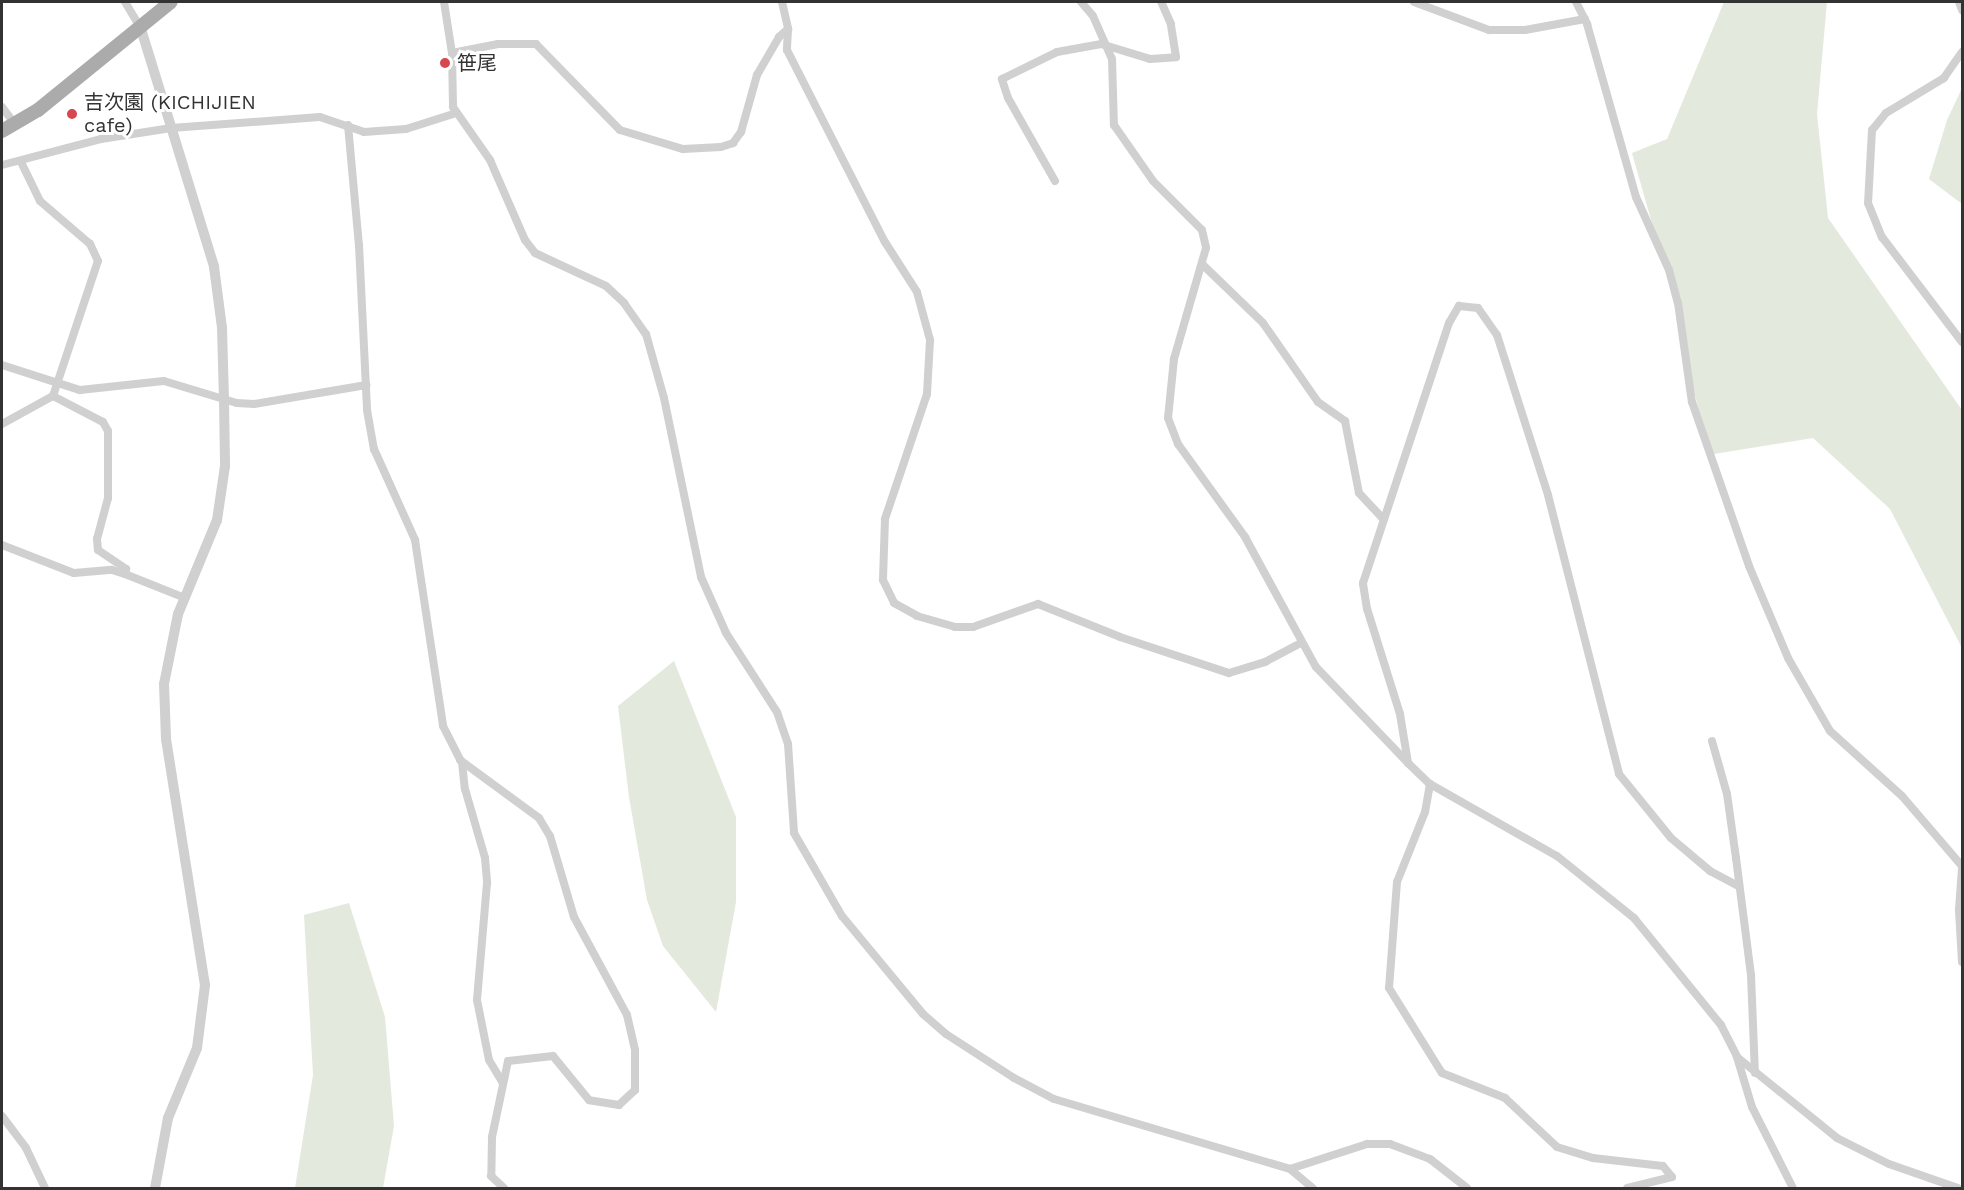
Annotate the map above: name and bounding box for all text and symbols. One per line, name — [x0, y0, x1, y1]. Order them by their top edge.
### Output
place label: 笹尾 — [457, 51, 497, 75]
marker: 笹尾 — [438, 56, 452, 70]
place label: 吉次園 (KICHIJIEN cafe) — [84, 90, 256, 137]
marker: 吉次園 (KICHIJIEN cafe) — [65, 107, 79, 121]

